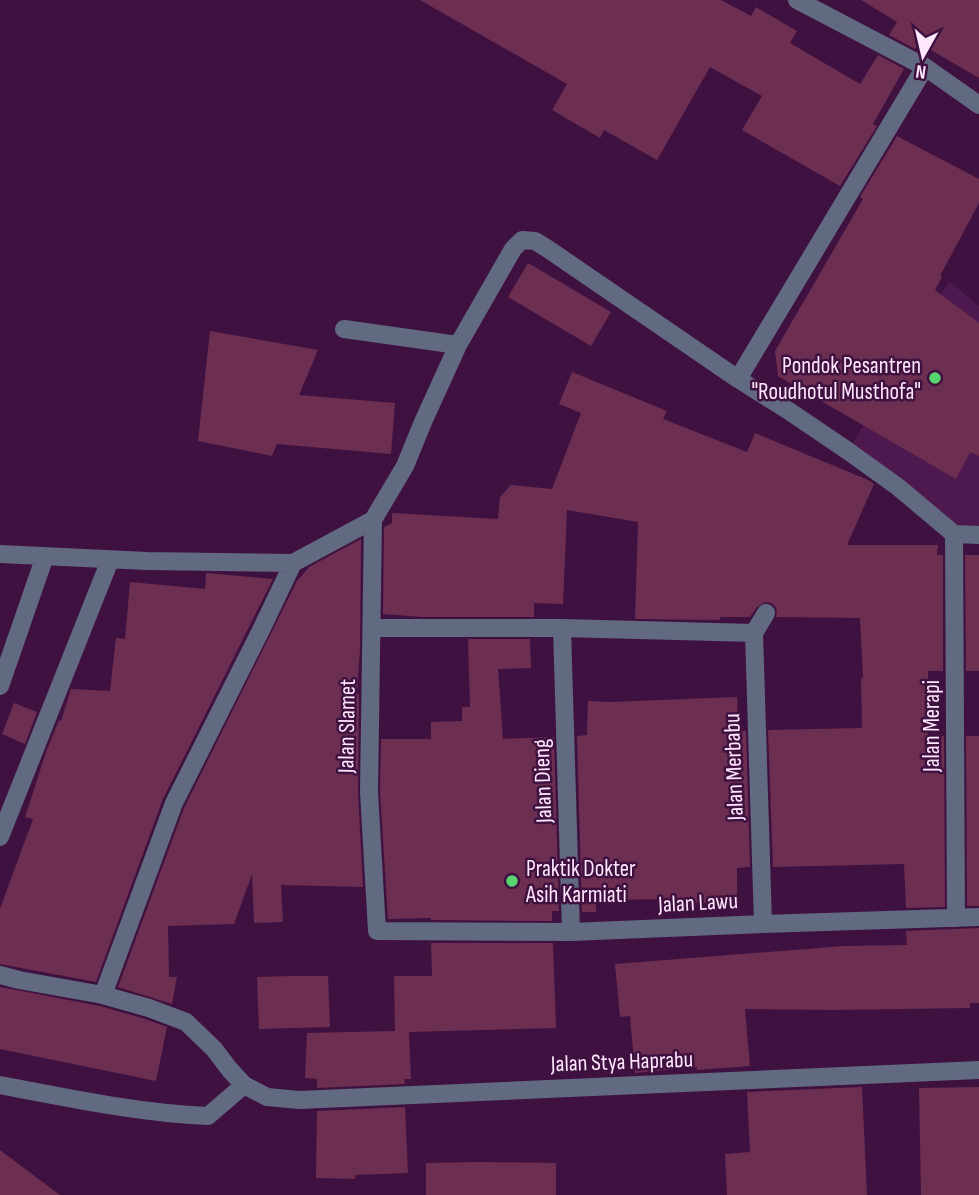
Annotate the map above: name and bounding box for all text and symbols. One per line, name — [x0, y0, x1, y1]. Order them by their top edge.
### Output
north arrow — [888, 21, 958, 91]
text: N — [914, 59, 927, 83]
place label: Pondok Pesantren "Roudhotul Musthofa" — [751, 352, 921, 406]
marker: Pondok Pesantren "Roudhotul Musthofa" — [927, 370, 943, 386]
street label: Jalan Slamet — [332, 679, 362, 774]
street label: Jalan Merapi — [918, 680, 946, 773]
street label: Jalan Merbabu — [718, 713, 750, 822]
street label: Jalan Dieng — [528, 738, 558, 824]
place label: Praktik Dokter Asih Karmiati — [525, 855, 636, 909]
marker: Praktik Dokter Asih Karmiati — [504, 873, 520, 889]
street label: Jalan Lawu — [656, 887, 739, 919]
street label: Jalan Stya Haprabu — [549, 1046, 694, 1079]

